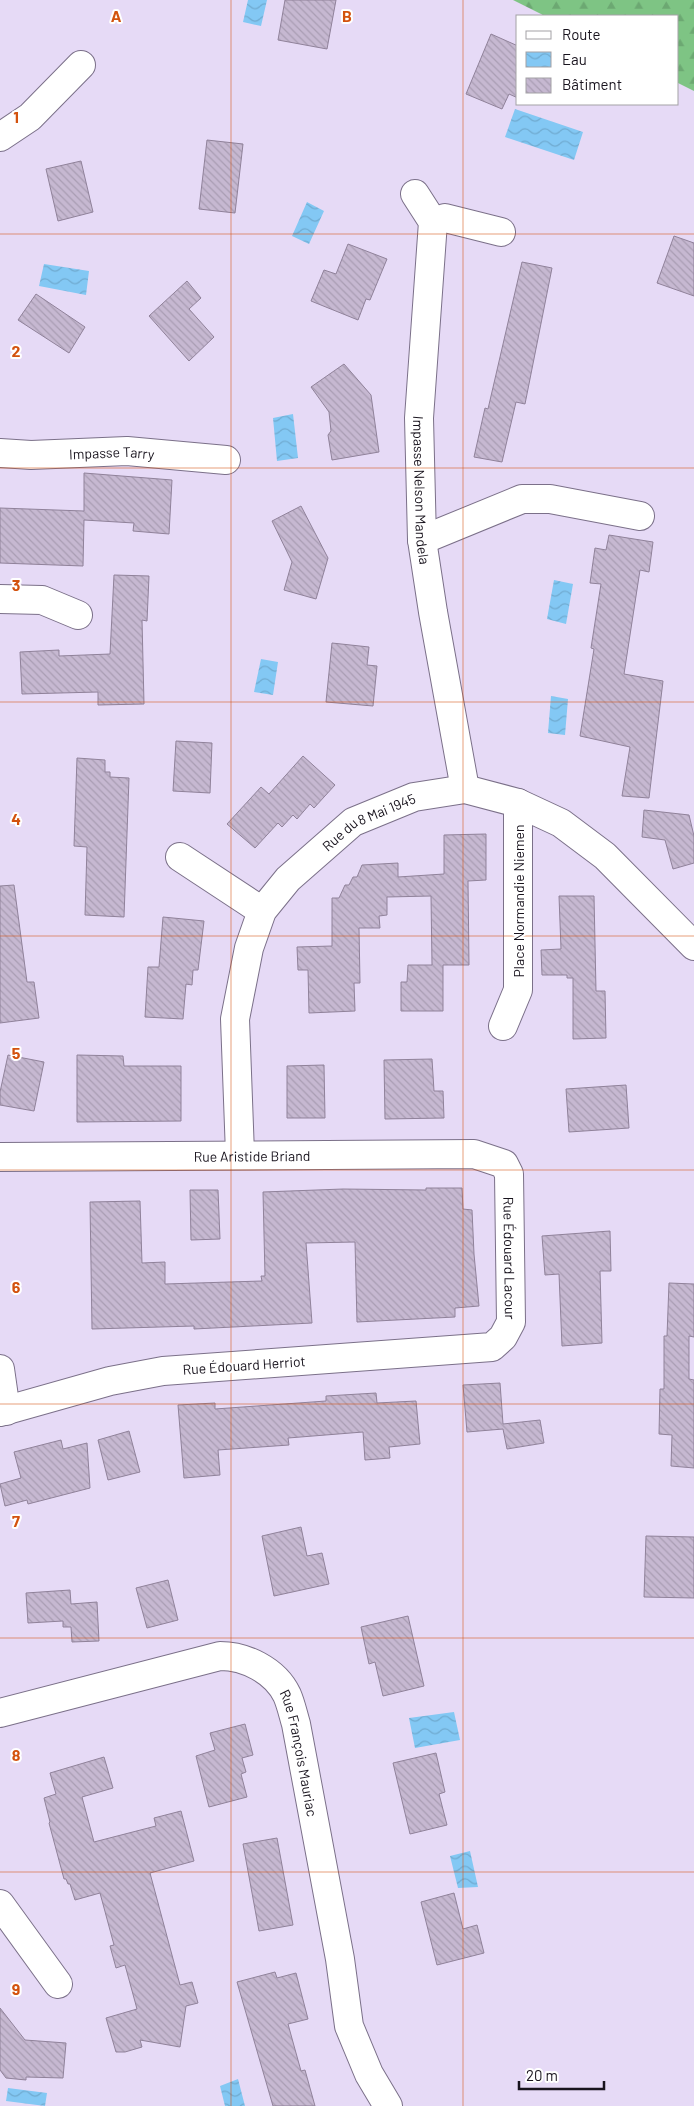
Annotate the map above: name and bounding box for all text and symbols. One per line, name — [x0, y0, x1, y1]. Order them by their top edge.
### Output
text: A — [111, 6, 122, 25]
text: B — [342, 6, 352, 25]
legend — [516, 15, 679, 105]
text: Route — [562, 25, 601, 43]
text: Eau — [562, 50, 587, 68]
text: Bâtiment — [562, 75, 622, 93]
text: 1 — [13, 107, 19, 126]
text: 2 — [12, 341, 21, 360]
street label: Impasse Nelson Mandela — [410, 415, 434, 566]
street label: Impasse Tarry — [69, 442, 156, 462]
text: 3 — [12, 575, 20, 594]
street label: Rue du 8 Mai 1945 — [318, 789, 417, 854]
text: 4 — [11, 809, 21, 828]
street label: Place Normandie Niemen — [510, 825, 527, 978]
text: 5 — [12, 1043, 21, 1062]
street label: Rue Aristide Briand — [194, 1147, 310, 1164]
street label: Rue Édouard Lacour — [501, 1197, 519, 1320]
text: 6 — [12, 1277, 21, 1296]
street label: Rue Édouard Herriot — [182, 1352, 306, 1378]
text: 7 — [12, 1511, 20, 1530]
street label: Rue François Mauriac — [277, 1686, 322, 1818]
text: 8 — [12, 1745, 21, 1764]
text: 9 — [12, 1979, 20, 1998]
scale bar — [519, 2058, 604, 2090]
text: 20 m — [526, 2066, 558, 2084]

